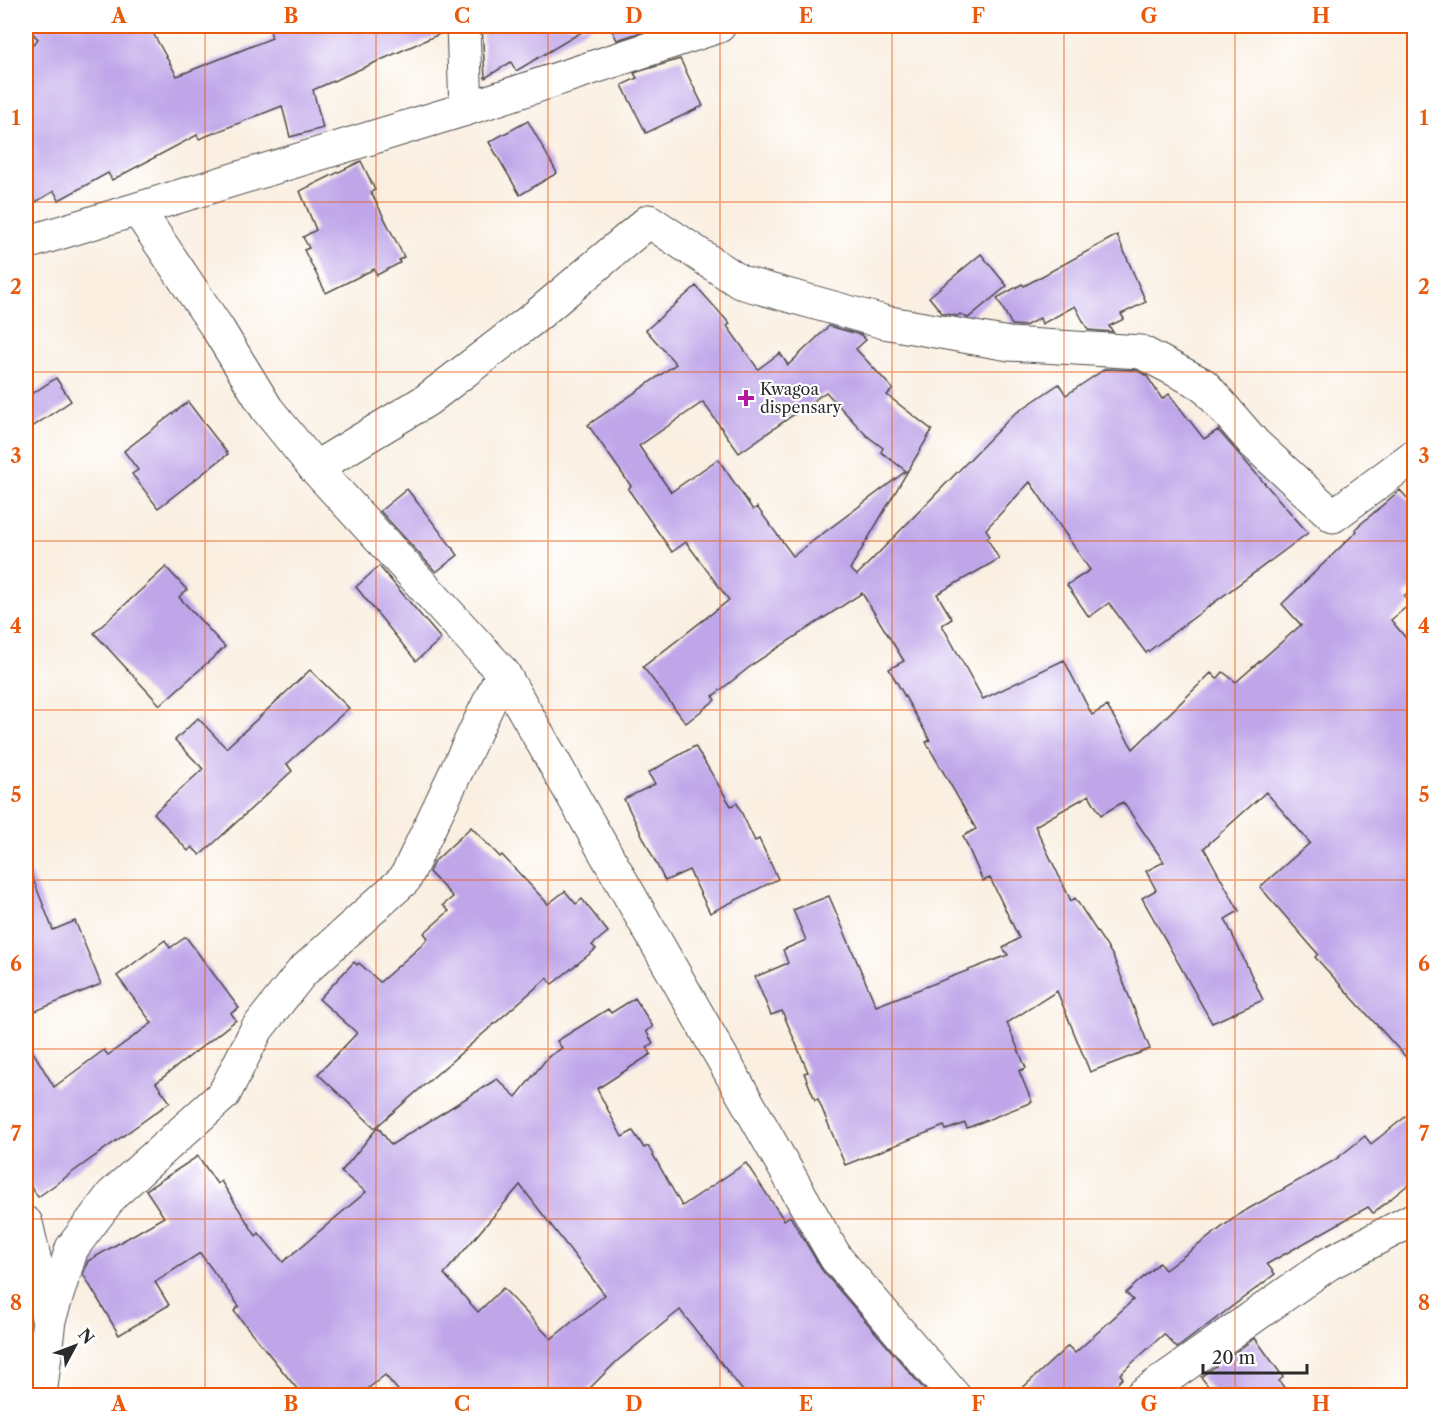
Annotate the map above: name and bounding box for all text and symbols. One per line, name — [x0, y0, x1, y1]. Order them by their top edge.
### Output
text: A — [110, 4, 127, 28]
text: B — [284, 4, 299, 28]
text: C — [454, 4, 470, 28]
text: D — [625, 4, 643, 28]
text: E — [799, 4, 813, 28]
text: F — [971, 4, 985, 28]
text: G — [1141, 4, 1158, 28]
text: H — [1312, 4, 1330, 28]
text: 1 — [12, 106, 21, 130]
text: 1 — [1420, 106, 1429, 130]
text: 2 — [10, 275, 22, 299]
text: 2 — [1418, 275, 1430, 299]
place label: Kwagoa dispensary — [760, 379, 843, 417]
marker: Kwagoa dispensary — [737, 389, 755, 407]
text: 3 — [10, 444, 22, 468]
text: 3 — [1418, 444, 1430, 468]
text: 4 — [10, 614, 22, 638]
text: 4 — [1418, 614, 1430, 638]
text: 5 — [10, 783, 22, 807]
text: 5 — [1418, 783, 1430, 807]
text: 6 — [10, 952, 22, 976]
text: 6 — [1418, 952, 1430, 976]
text: 7 — [11, 1122, 22, 1146]
text: 7 — [1419, 1122, 1430, 1146]
text: 8 — [10, 1291, 22, 1315]
text: 8 — [1418, 1291, 1430, 1315]
north arrow — [45, 1316, 105, 1376]
text: N — [74, 1324, 98, 1348]
scale bar — [1203, 1337, 1306, 1375]
text: 20 m — [1212, 1347, 1256, 1369]
text: A — [110, 1392, 127, 1416]
text: B — [284, 1392, 299, 1416]
text: C — [454, 1392, 470, 1416]
text: D — [625, 1392, 643, 1416]
text: E — [799, 1392, 813, 1416]
text: F — [971, 1392, 985, 1416]
text: G — [1141, 1392, 1158, 1416]
text: H — [1312, 1392, 1330, 1416]

